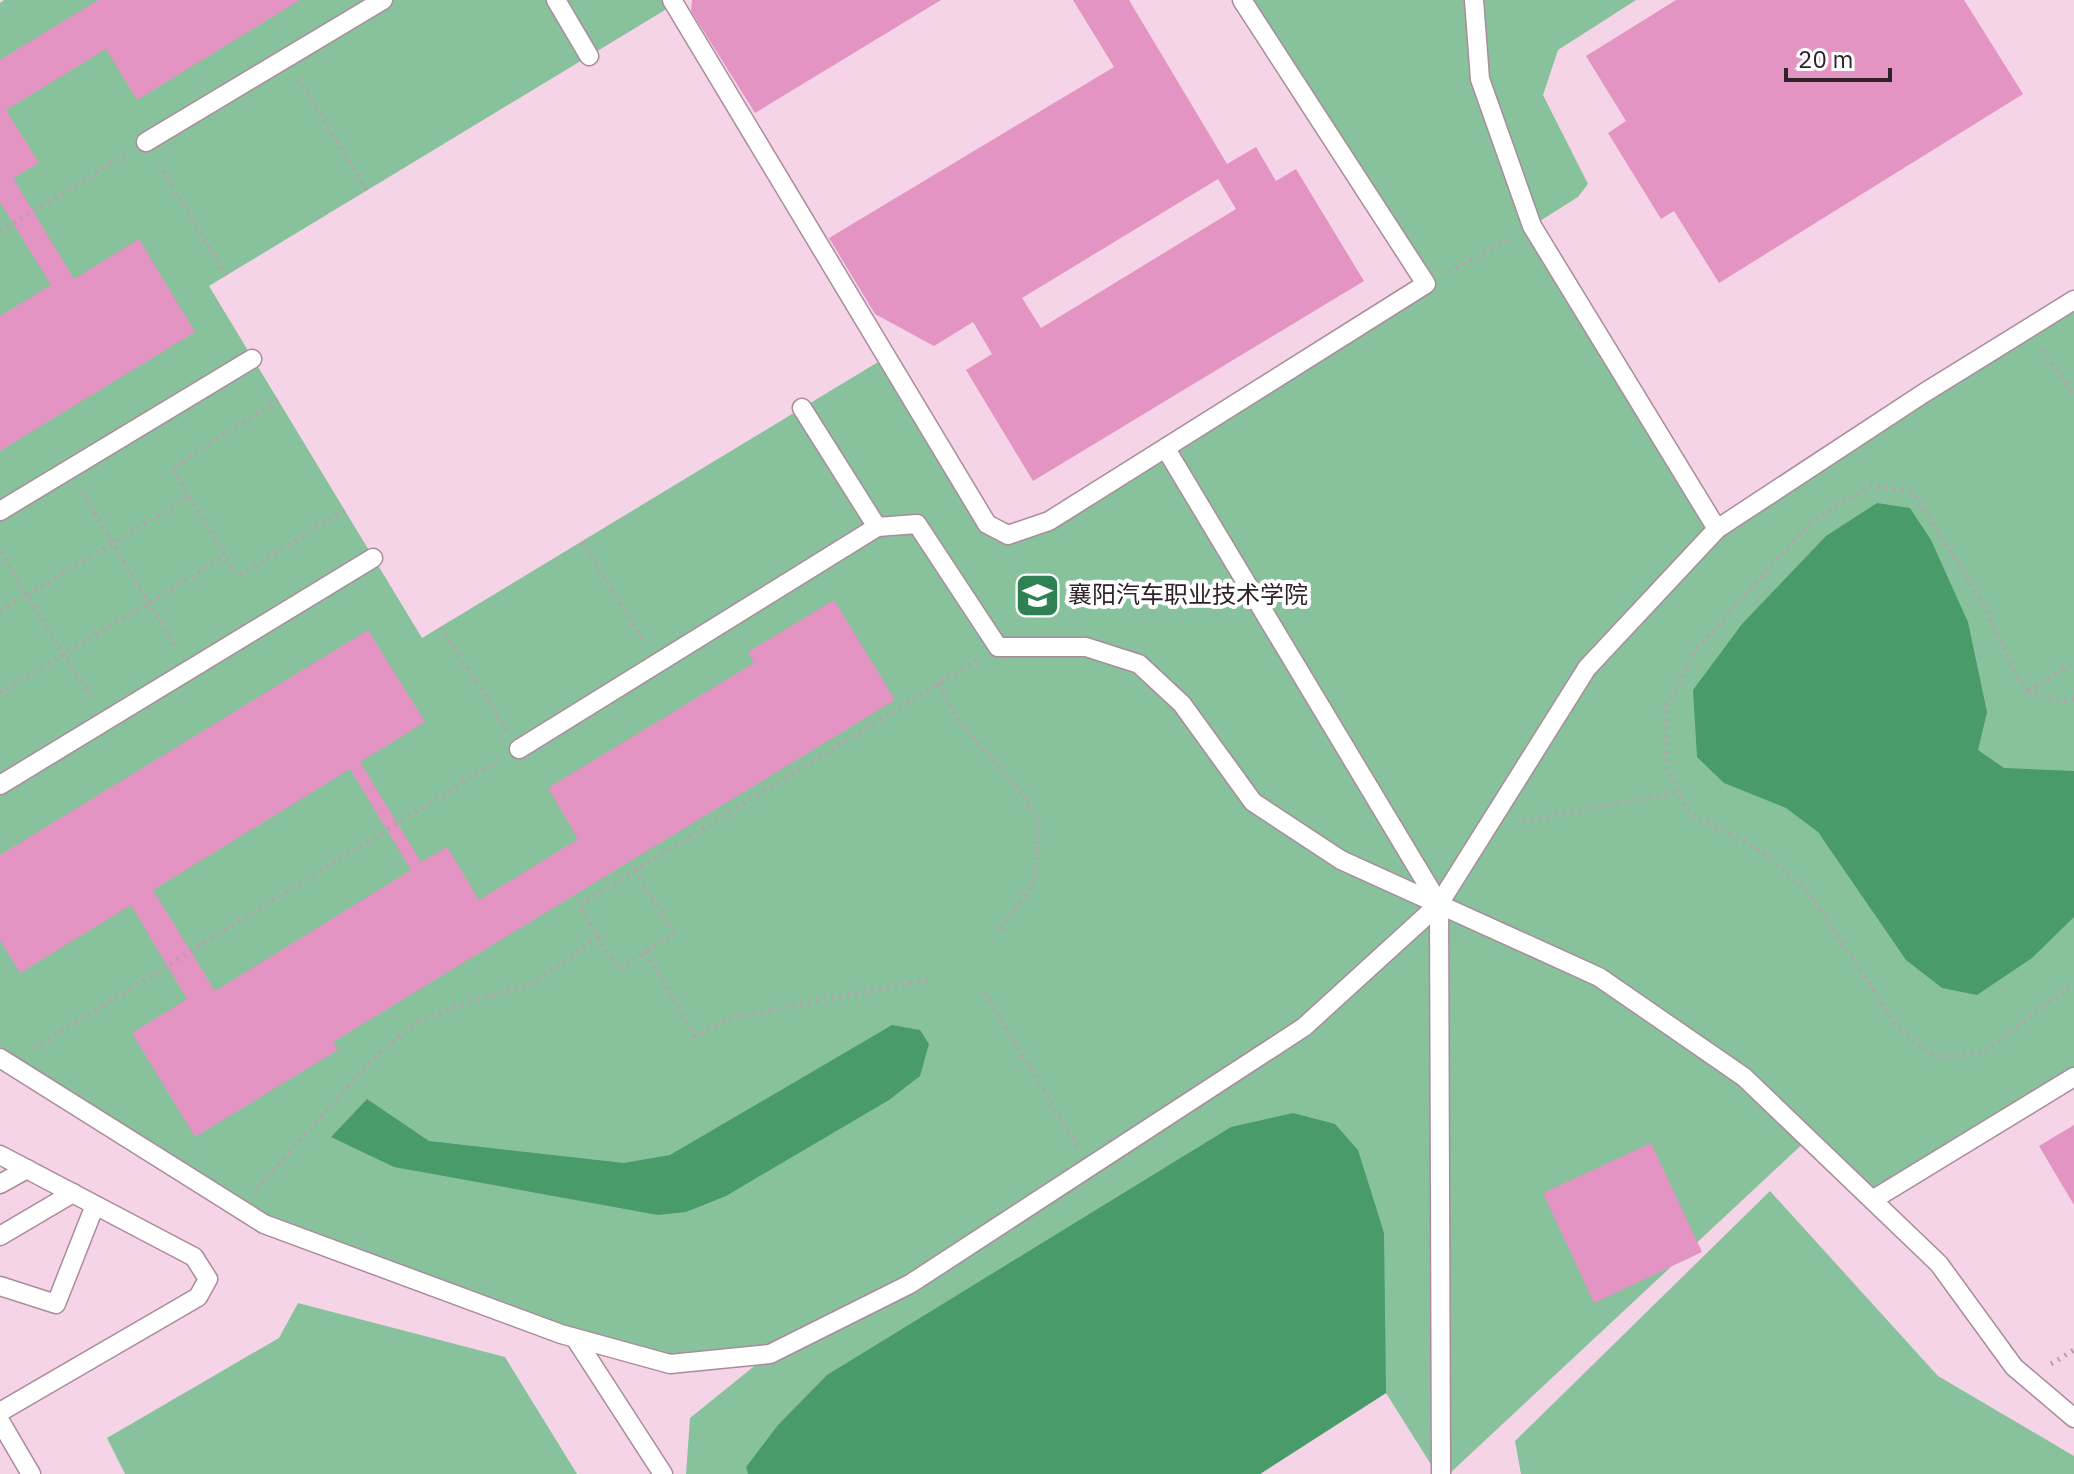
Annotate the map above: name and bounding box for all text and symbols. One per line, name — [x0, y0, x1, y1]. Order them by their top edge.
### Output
scale bar — [1786, 32, 1890, 82]
text: 20 m — [1798, 43, 1853, 75]
school or university icon: 襄阳汽车职业技术学院 — [1013, 571, 1061, 619]
place label: 襄阳汽车职业技术学院 — [1068, 578, 1308, 610]

